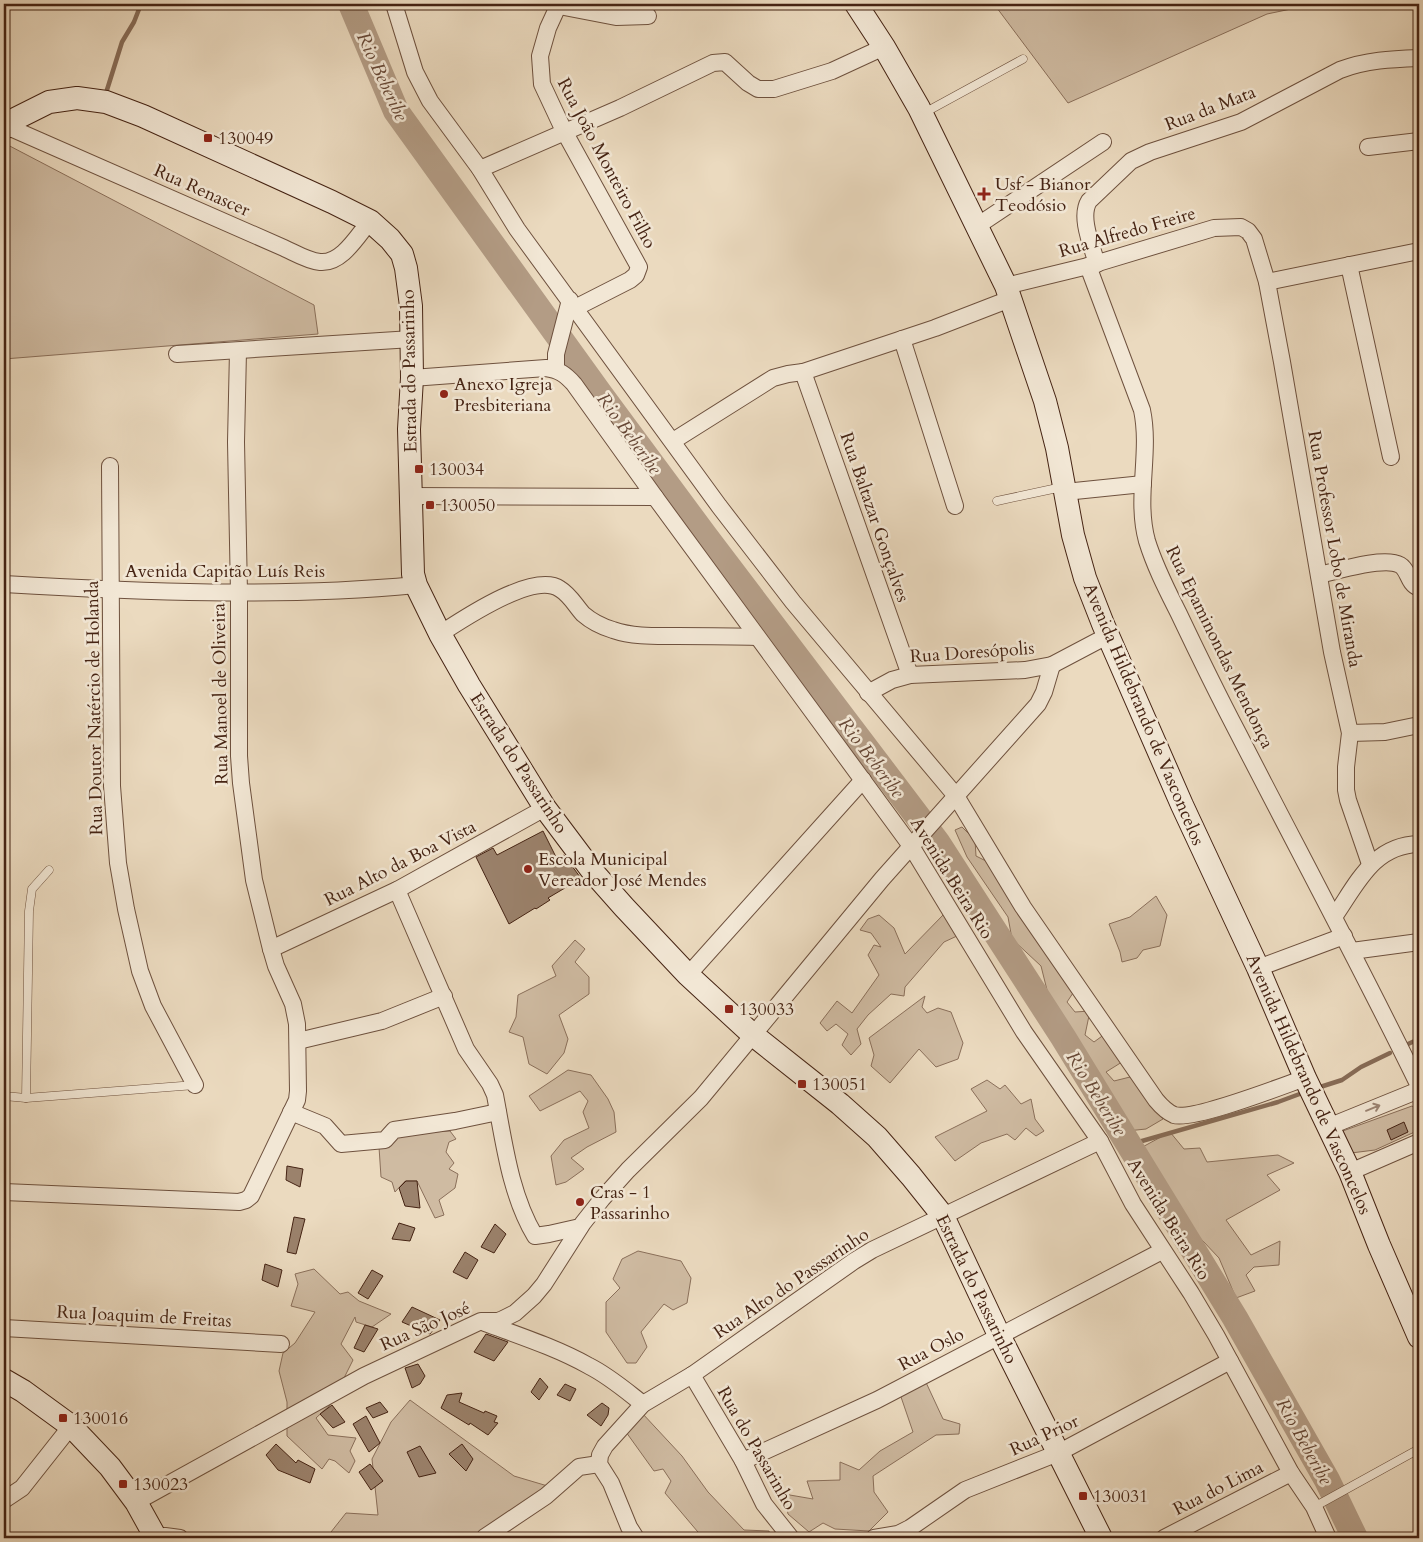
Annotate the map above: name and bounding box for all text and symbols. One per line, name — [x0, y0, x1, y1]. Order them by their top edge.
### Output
water label: Rio Beberibe — [350, 28, 414, 126]
street label: Rua João Monteiro Filho — [551, 74, 662, 253]
street label: Rua da Mata — [1161, 80, 1259, 137]
place label: 130049 — [218, 126, 273, 151]
marker: 130049 — [202, 132, 214, 144]
street label: Rua Renascer — [150, 158, 254, 223]
place label: Usf - Bianor Teodósio — [995, 172, 1091, 218]
marker: Usf - Bianor Teodósio — [977, 187, 991, 201]
street label: Rua Alfredo Freire — [1056, 201, 1199, 264]
street label: Estrada do Passarinho — [396, 289, 423, 453]
place label: Anexo Igreja Presbiteriana — [454, 372, 553, 418]
water label: Rio Beberibe — [591, 387, 668, 480]
marker: Anexo Igreja Presbiteriana — [438, 388, 450, 400]
street label: Rua Baltazar Gonçalves — [834, 429, 915, 606]
street label: Rua Professor Lobo de Miranda — [1301, 429, 1368, 670]
place label: 130034 — [429, 457, 484, 482]
marker: 130034 — [413, 463, 425, 475]
place label: 130050 — [440, 493, 495, 518]
marker: 130050 — [424, 499, 436, 511]
street label: Rua Epaminondas Mendonça — [1159, 542, 1280, 753]
street label: Avenida Capitão Luís Reis — [125, 559, 325, 584]
street label: Avenida Hildebrando de Vasconcelos — [1077, 579, 1210, 849]
street label: Rua Doutor Natércio de Holanda — [80, 580, 109, 836]
street label: Rua Manoel de Oliveira — [206, 603, 235, 785]
street label: Rua Doresópolis — [909, 636, 1035, 669]
street label: Estrada do Passarinho — [464, 688, 574, 839]
water label: Rio Beberibe — [832, 712, 911, 804]
street label: Avenida Beira Rio — [904, 812, 999, 944]
street label: Rua Alto da Boa Vista — [320, 814, 481, 913]
place label: Escola Municipal Vereador José Mendes — [538, 847, 707, 893]
marker: Escola Municipal Vereador José Mendes — [522, 863, 534, 875]
street label: Avenida Hildebrando de Vasconcelos — [1240, 950, 1377, 1219]
place label: 130033 — [739, 997, 794, 1022]
marker: 130033 — [723, 1003, 735, 1015]
water label: Rio Beberibe — [1060, 1046, 1133, 1141]
place label: 130051 — [812, 1072, 867, 1097]
marker: 130051 — [796, 1078, 808, 1090]
one-way arrow — [1365, 1103, 1380, 1113]
street label: Avenida Beira Rio — [1121, 1153, 1216, 1285]
place label: Cras - 1 Passarinho — [590, 1180, 670, 1226]
marker: Cras - 1 Passarinho — [574, 1196, 586, 1208]
street label: Estrada do Passarinho — [930, 1210, 1024, 1368]
street label: Rua Alto do Passsarinho — [709, 1222, 874, 1345]
street label: Rua São José — [376, 1295, 474, 1357]
street label: Rua Joaquim de Freitas — [56, 1299, 232, 1334]
street label: Rua Oslo — [894, 1322, 969, 1377]
street label: Rua do Passarinho — [711, 1382, 802, 1515]
water label: Rio Beberibe — [1270, 1393, 1339, 1490]
place label: 130016 — [73, 1406, 128, 1431]
street label: Rua Prior — [1006, 1408, 1083, 1462]
marker: 130016 — [57, 1412, 69, 1424]
street label: Rua do Lima — [1169, 1455, 1268, 1522]
place label: 130023 — [133, 1472, 188, 1497]
marker: 130023 — [117, 1478, 129, 1490]
place label: 130031 — [1093, 1484, 1148, 1509]
marker: 130031 — [1077, 1490, 1089, 1502]

